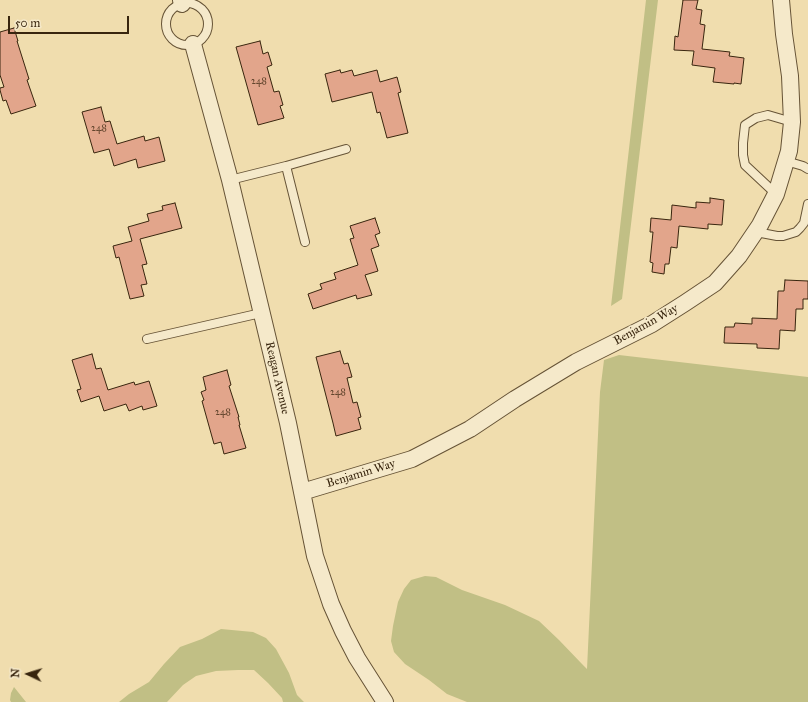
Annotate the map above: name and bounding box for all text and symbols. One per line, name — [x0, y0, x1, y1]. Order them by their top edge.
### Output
scale bar — [10, 8, 131, 34]
text: 50 m — [15, 16, 40, 30]
house number: 248 — [251, 76, 267, 88]
house number: 248 — [91, 123, 107, 135]
street label: Benjamin Way — [611, 301, 681, 349]
street label: Reagan Avenue — [262, 340, 292, 416]
house number: 248 — [330, 387, 346, 399]
house number: 248 — [215, 407, 231, 419]
street label: Benjamin Way — [325, 457, 397, 491]
north arrow — [8, 654, 48, 694]
text: N — [9, 668, 22, 678]

